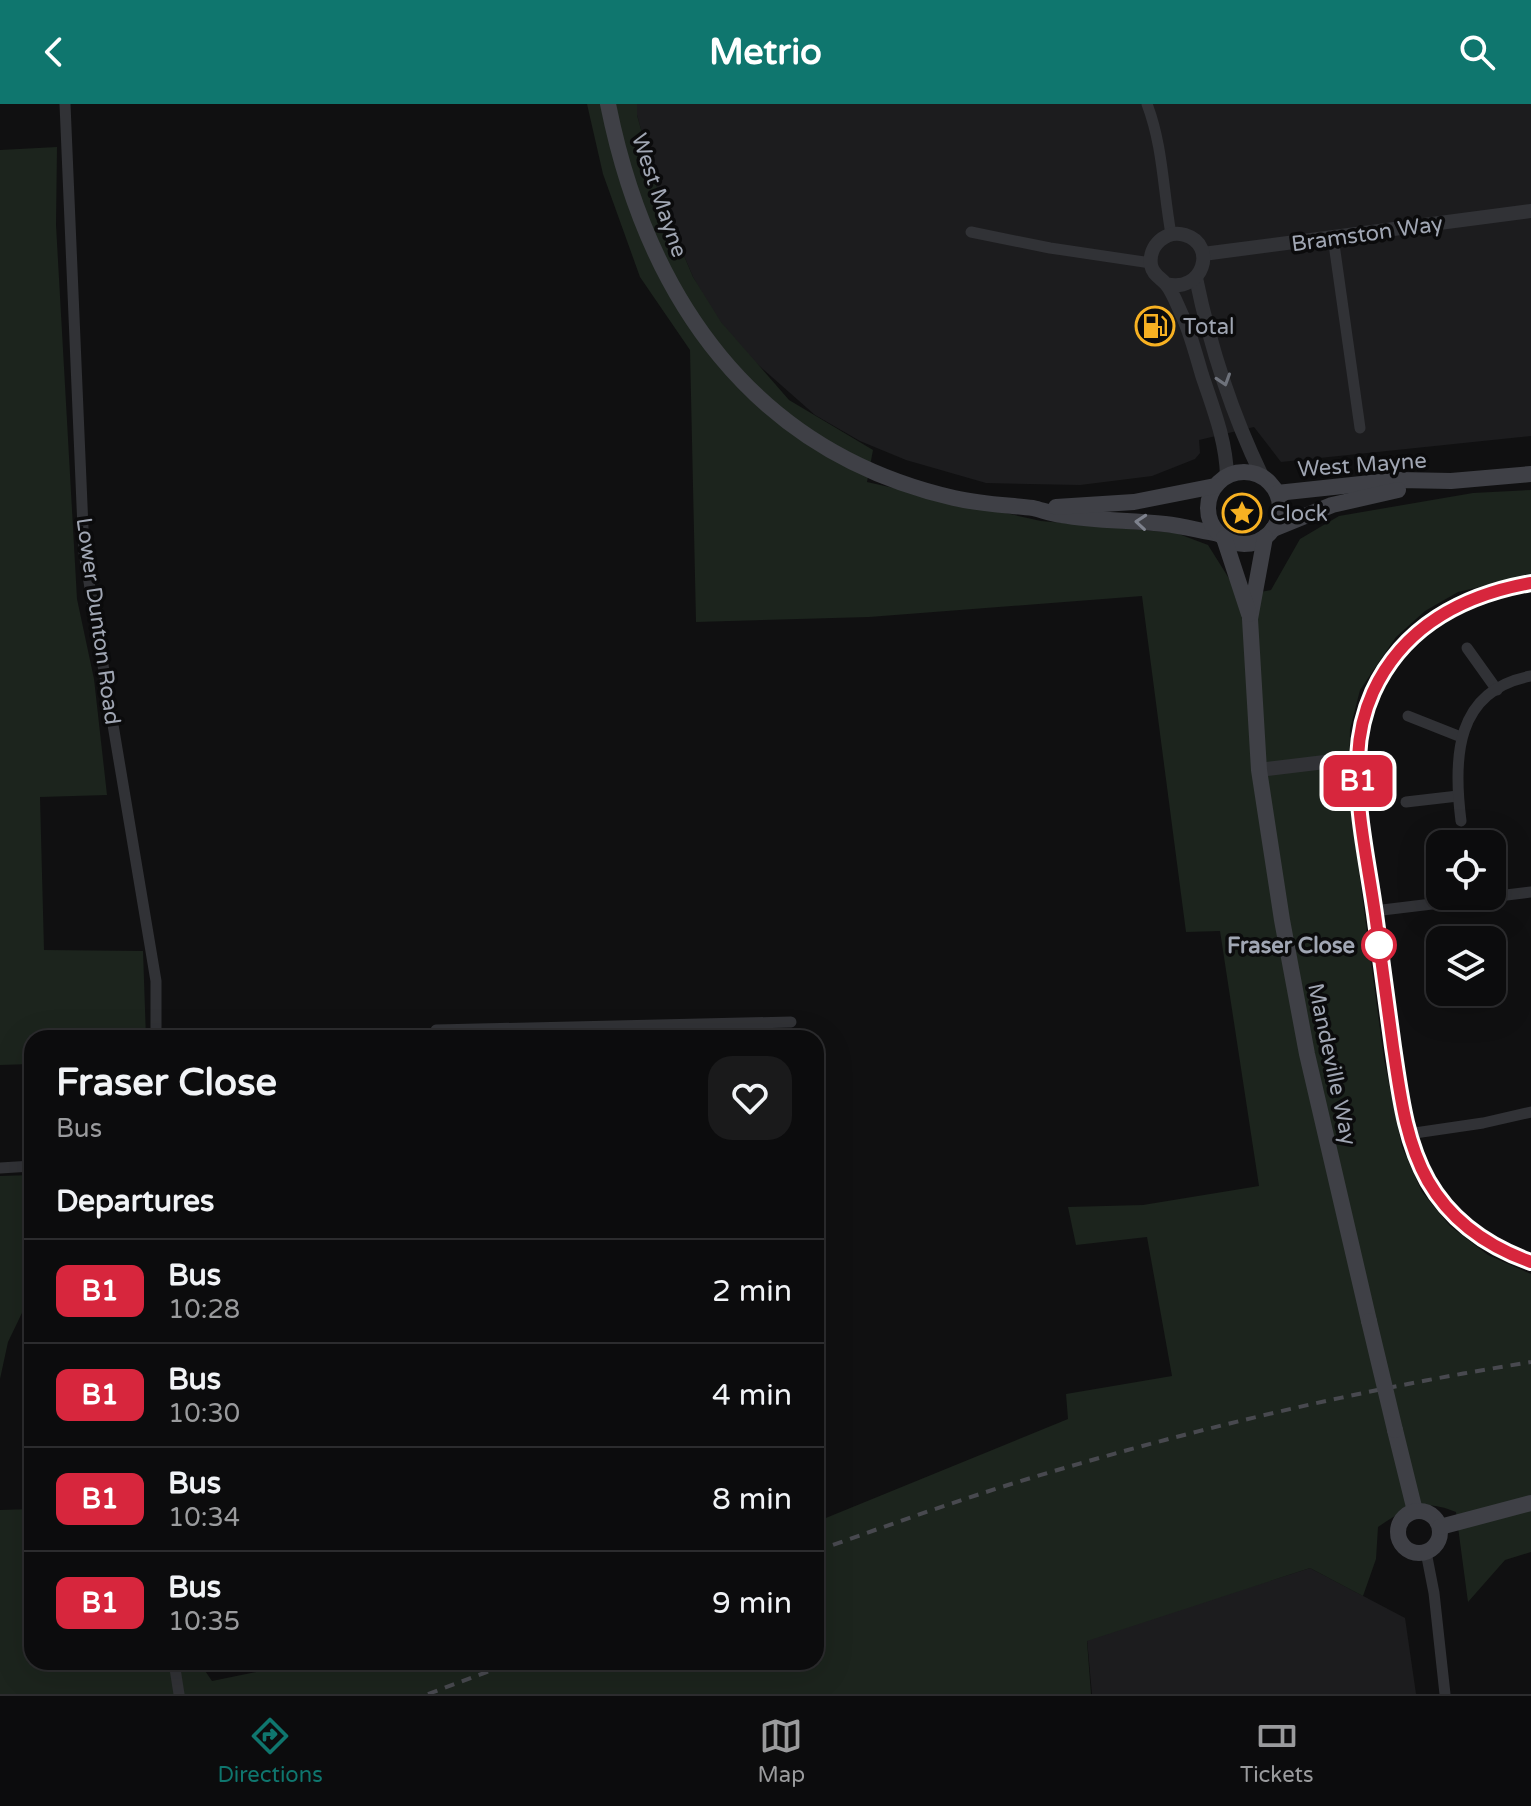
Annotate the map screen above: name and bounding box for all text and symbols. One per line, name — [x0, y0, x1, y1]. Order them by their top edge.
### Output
icon: back — [32, 30, 76, 74]
icon: search — [1455, 30, 1499, 74]
text: Metrio — [709, 31, 822, 74]
street label: West Mayne — [626, 130, 692, 261]
street label: Bramston Way — [1290, 210, 1445, 257]
fuel station icon: Total — [1134, 305, 1176, 347]
place label: Total — [1183, 314, 1235, 340]
one-way arrow — [1215, 373, 1231, 386]
street label: West Mayne — [1297, 448, 1428, 482]
place icon: Clock — [1221, 492, 1263, 534]
place label: Clock — [1270, 501, 1328, 527]
one-way arrow — [1134, 514, 1147, 531]
street label: Lower Dunton Road — [71, 516, 125, 726]
line badge: B1 — [1322, 755, 1394, 807]
text: B1 — [1340, 764, 1377, 798]
map controls — [1426, 830, 1506, 1006]
button: locate — [1426, 830, 1506, 910]
button: layers — [1426, 926, 1506, 1006]
marker: Fraser Close — [1362, 928, 1396, 962]
place label: Fraser Close — [1227, 933, 1355, 959]
street label: Mandeville Way — [1302, 981, 1362, 1148]
button: heart — [708, 1056, 792, 1140]
text: Fraser Close — [56, 1060, 277, 1106]
text: Bus — [56, 1113, 102, 1144]
text: Departures — [56, 1183, 214, 1220]
text: Bus — [168, 1257, 221, 1294]
text: 2 min — [712, 1273, 792, 1310]
text: B1 — [82, 1274, 119, 1308]
text: 10:28 — [168, 1294, 240, 1325]
text: Bus — [168, 1361, 221, 1398]
text: 4 min — [712, 1377, 792, 1414]
text: B1 — [82, 1378, 119, 1412]
text: 10:30 — [168, 1398, 240, 1429]
text: Bus — [168, 1465, 221, 1502]
text: 8 min — [712, 1481, 792, 1518]
text: B1 — [82, 1482, 119, 1516]
text: 10:34 — [168, 1502, 240, 1533]
text: Bus — [168, 1569, 221, 1606]
text: 9 min — [712, 1585, 792, 1622]
text: B1 — [82, 1586, 119, 1620]
text: 10:35 — [168, 1606, 240, 1637]
tab: Directions — [217, 1714, 323, 1788]
tab: Map — [758, 1714, 805, 1788]
tab: Tickets — [1240, 1714, 1314, 1788]

